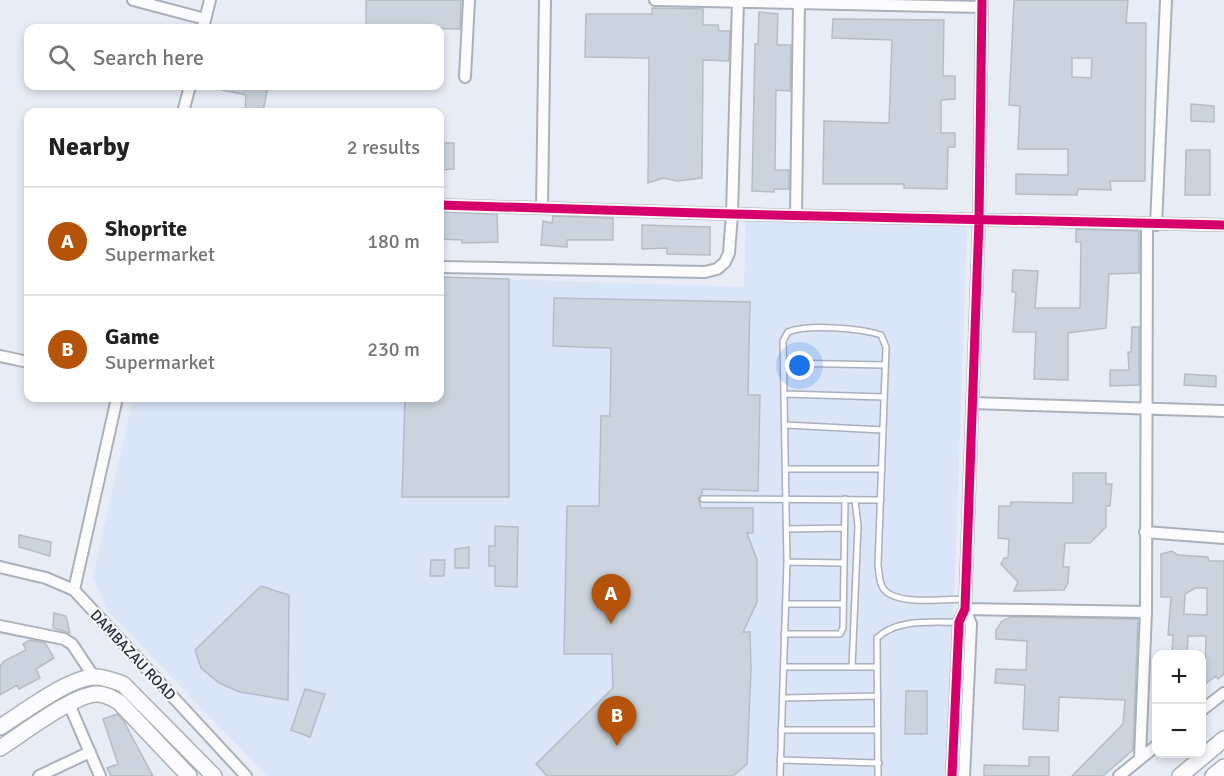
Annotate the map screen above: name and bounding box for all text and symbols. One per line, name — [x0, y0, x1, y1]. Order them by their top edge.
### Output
search box — [24, 24, 444, 90]
icon: search — [45, 41, 78, 74]
text: Search here — [93, 44, 204, 71]
text: Nearby — [48, 131, 129, 163]
text: 2 results — [347, 135, 420, 160]
text: Shoprite — [105, 215, 187, 242]
text: A — [61, 229, 74, 254]
text: 180 m — [367, 229, 420, 254]
text: Supermarket — [105, 242, 215, 267]
text: Game — [105, 323, 159, 350]
text: B — [61, 337, 74, 362]
text: 230 m — [367, 337, 420, 362]
text: Supermarket — [105, 350, 215, 375]
your location — [785, 351, 814, 380]
pin: A — [592, 574, 630, 624]
street label: DAMBAZAU ROAD — [86, 606, 180, 704]
map controls — [1152, 650, 1206, 758]
button: + — [1152, 650, 1206, 704]
pin: B — [598, 696, 636, 746]
button: − — [1152, 704, 1206, 758]

